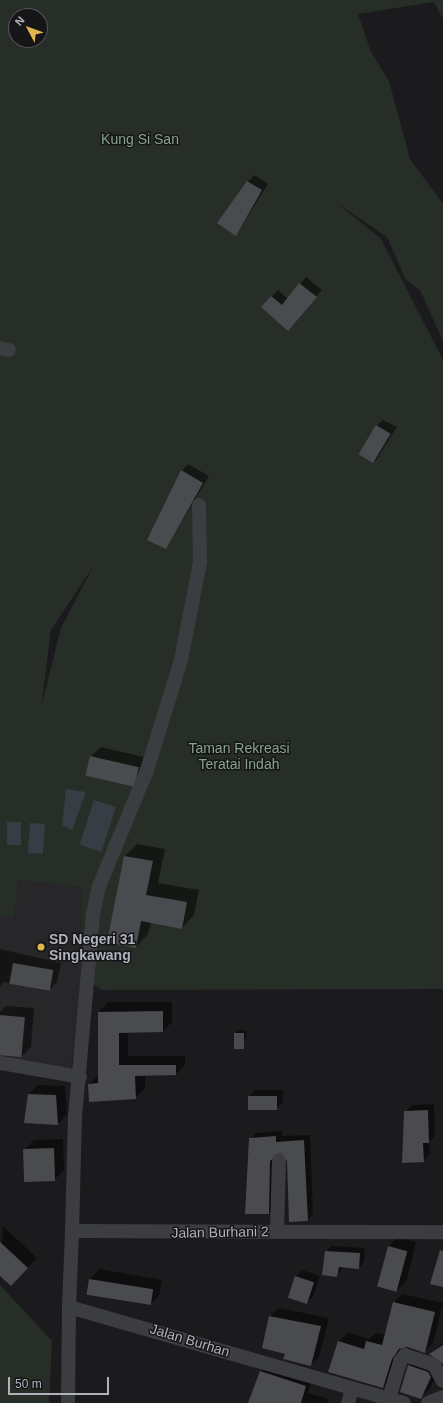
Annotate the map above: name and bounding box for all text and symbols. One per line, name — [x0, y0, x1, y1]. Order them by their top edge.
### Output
north arrow — [8, 8, 48, 48]
text: N — [13, 14, 27, 28]
park label: Kung Si San — [101, 131, 179, 147]
park label: Taman Rekreasi Teratai Indah — [188, 740, 290, 772]
place label: SD Negeri 31 Singkawang — [49, 931, 135, 964]
marker: SD Negeri 31 Singkawang — [36, 942, 46, 952]
street label: Jalan Burhani 2 — [171, 1223, 269, 1241]
street label: Jalan Burhan — [148, 1320, 232, 1360]
scale bar — [10, 1369, 111, 1395]
text: 50 m — [15, 1377, 42, 1391]

